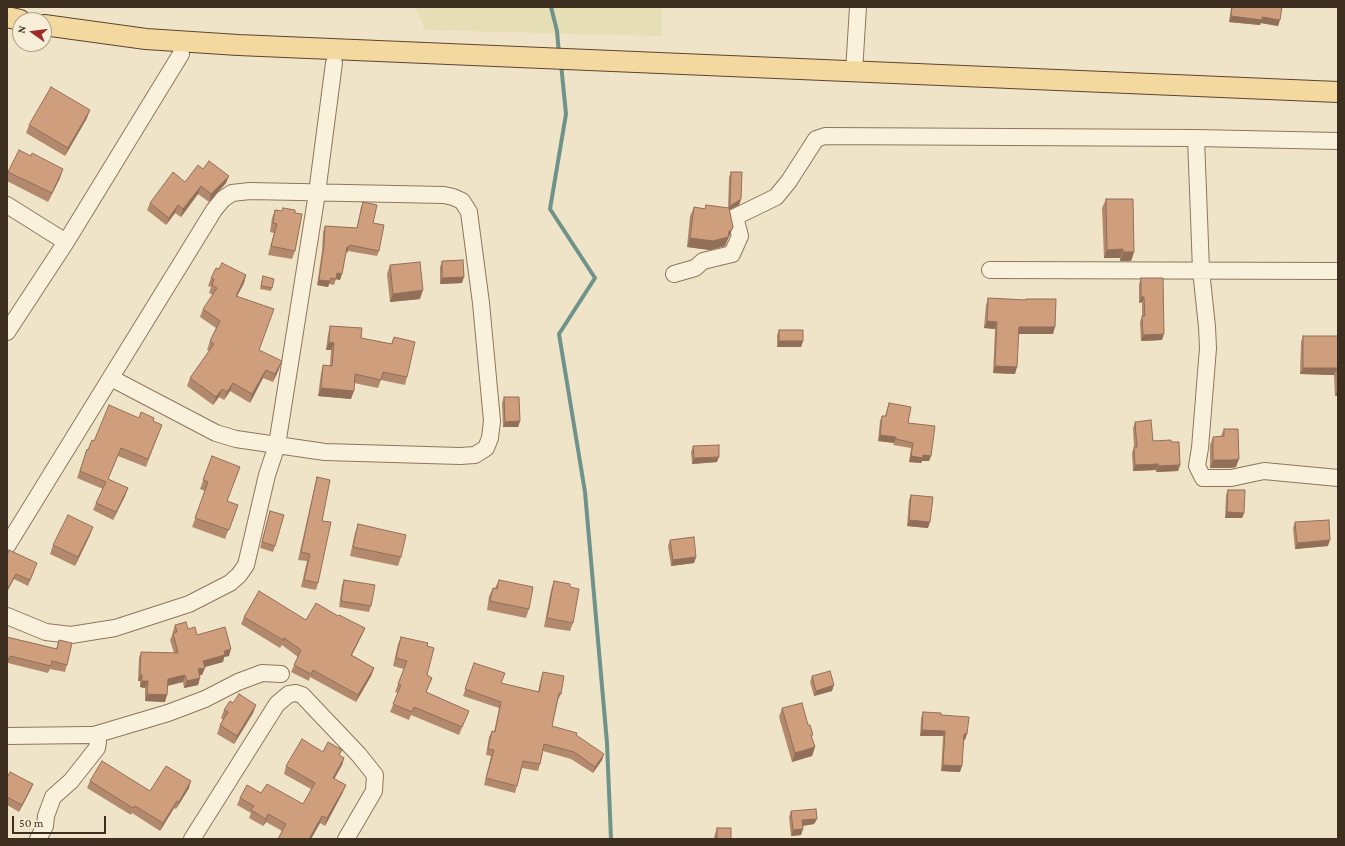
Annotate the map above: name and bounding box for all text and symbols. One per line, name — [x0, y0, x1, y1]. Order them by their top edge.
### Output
north arrow — [12, 12, 52, 52]
text: N — [15, 24, 28, 34]
scale bar — [14, 808, 108, 834]
text: 50 m — [19, 816, 43, 830]

